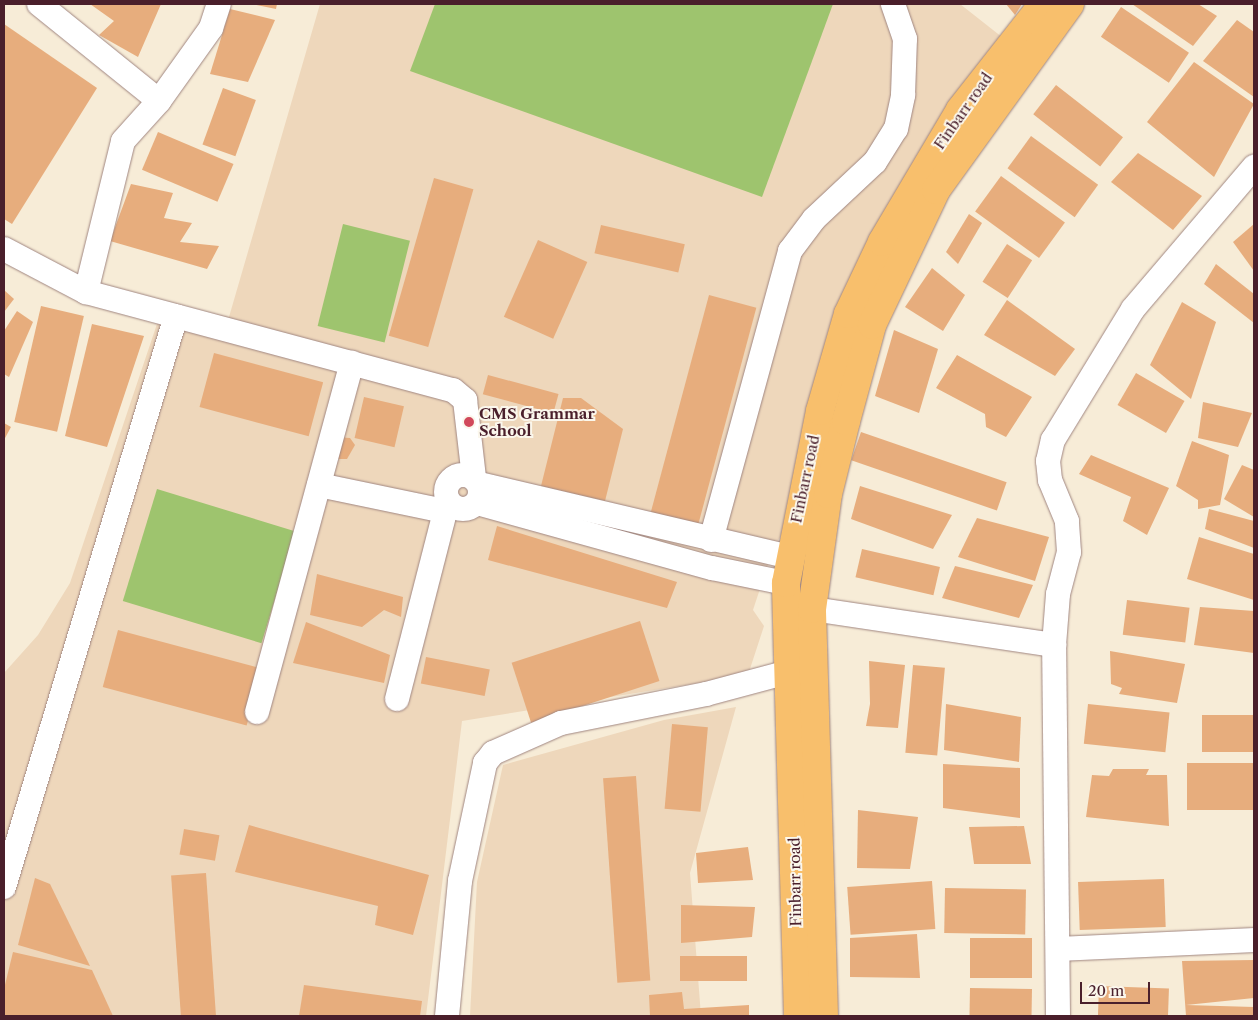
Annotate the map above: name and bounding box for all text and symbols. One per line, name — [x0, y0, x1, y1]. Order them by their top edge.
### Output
street label: Finbarr road — [930, 69, 996, 153]
place label: CMS Grammar School — [479, 404, 595, 439]
marker: CMS Grammar School — [463, 416, 475, 428]
street label: Finbarr road — [787, 433, 823, 525]
street label: Finbarr road — [785, 837, 805, 927]
scale bar — [1083, 972, 1153, 1004]
text: 20 m — [1088, 981, 1124, 1000]

